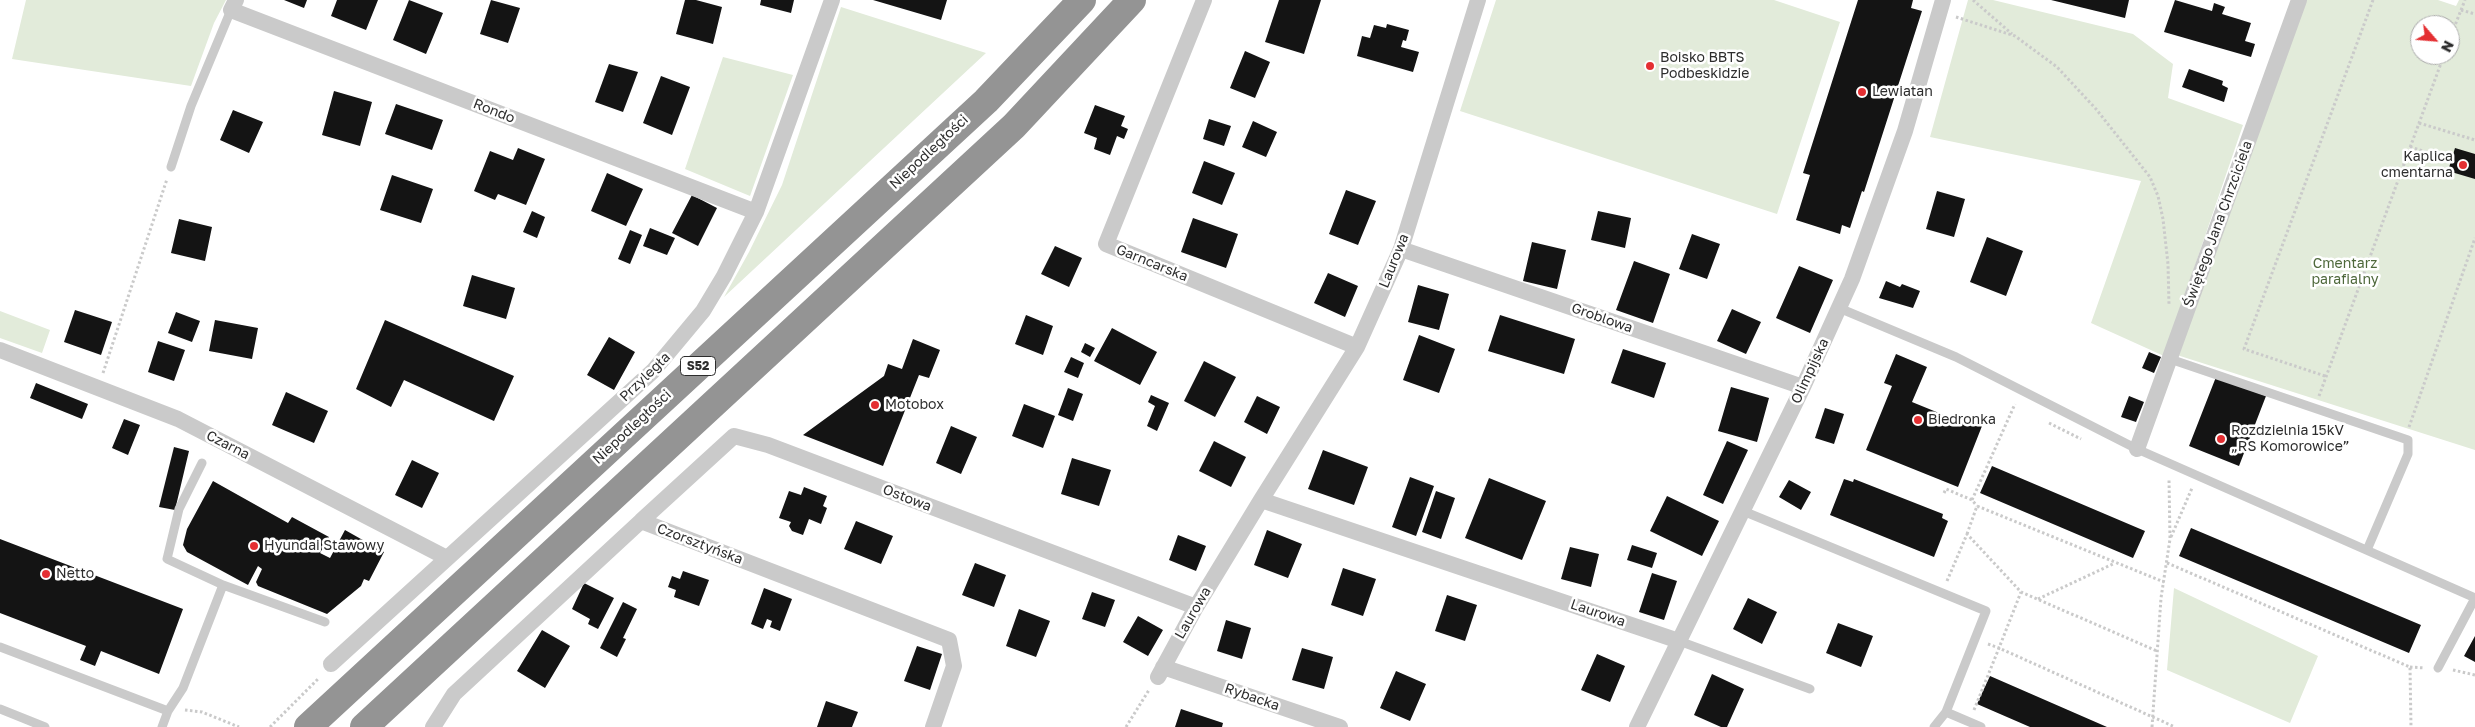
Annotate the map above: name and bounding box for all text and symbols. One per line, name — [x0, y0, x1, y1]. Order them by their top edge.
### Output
north arrow — [2410, 15, 2460, 65]
text: N — [2438, 38, 2458, 55]
place label: Boisko BBTS Podbeskidzie — [1660, 50, 1749, 82]
marker: Boisko BBTS Podbeskidzie — [1644, 60, 1656, 72]
place label: Lewiatan — [1872, 84, 1933, 100]
marker: Lewiatan — [1856, 86, 1868, 98]
street label: Rondo — [471, 95, 517, 127]
street label: Niepodległości — [886, 111, 972, 193]
street label: Świętego Jana Chrzciciela — [2180, 138, 2256, 310]
place label: Kaplica cmentarna — [2381, 149, 2453, 182]
marker: Kaplica cmentarna — [2457, 159, 2469, 171]
street label: Laurowa — [1376, 231, 1412, 291]
street label: Garncarska — [1114, 241, 1190, 285]
park label: Cmentarz parafialny — [2311, 256, 2379, 288]
street label: Groblowa — [1569, 300, 1635, 336]
street label: Olimpijska — [1788, 336, 1832, 406]
street label: Przyległa — [616, 349, 674, 405]
road number: S52 — [680, 356, 716, 376]
street label: Niepodległości — [589, 386, 675, 468]
place label: Motobox — [885, 397, 944, 413]
marker: Motobox — [869, 399, 881, 411]
place label: Biedronka — [1928, 412, 1996, 428]
marker: Biedronka — [1912, 414, 1924, 426]
place label: Rozdzielnia 15kV „RS Komorowice” — [2231, 423, 2350, 456]
street label: Czarna — [204, 427, 252, 463]
marker: Rozdzielnia 15kV „RS Komorowice” — [2215, 433, 2227, 445]
street label: Ostowa — [880, 481, 934, 515]
street label: Czorsztyńska — [655, 520, 745, 568]
place label: Hyundai Stawowy — [264, 538, 384, 554]
marker: Hyundai Stawowy — [248, 540, 260, 552]
place label: Netto — [56, 566, 94, 582]
marker: Netto — [40, 568, 52, 580]
street label: Laurowa — [1171, 584, 1215, 642]
street label: Laurowa — [1568, 596, 1628, 630]
street label: Rybacka — [1222, 680, 1282, 714]

